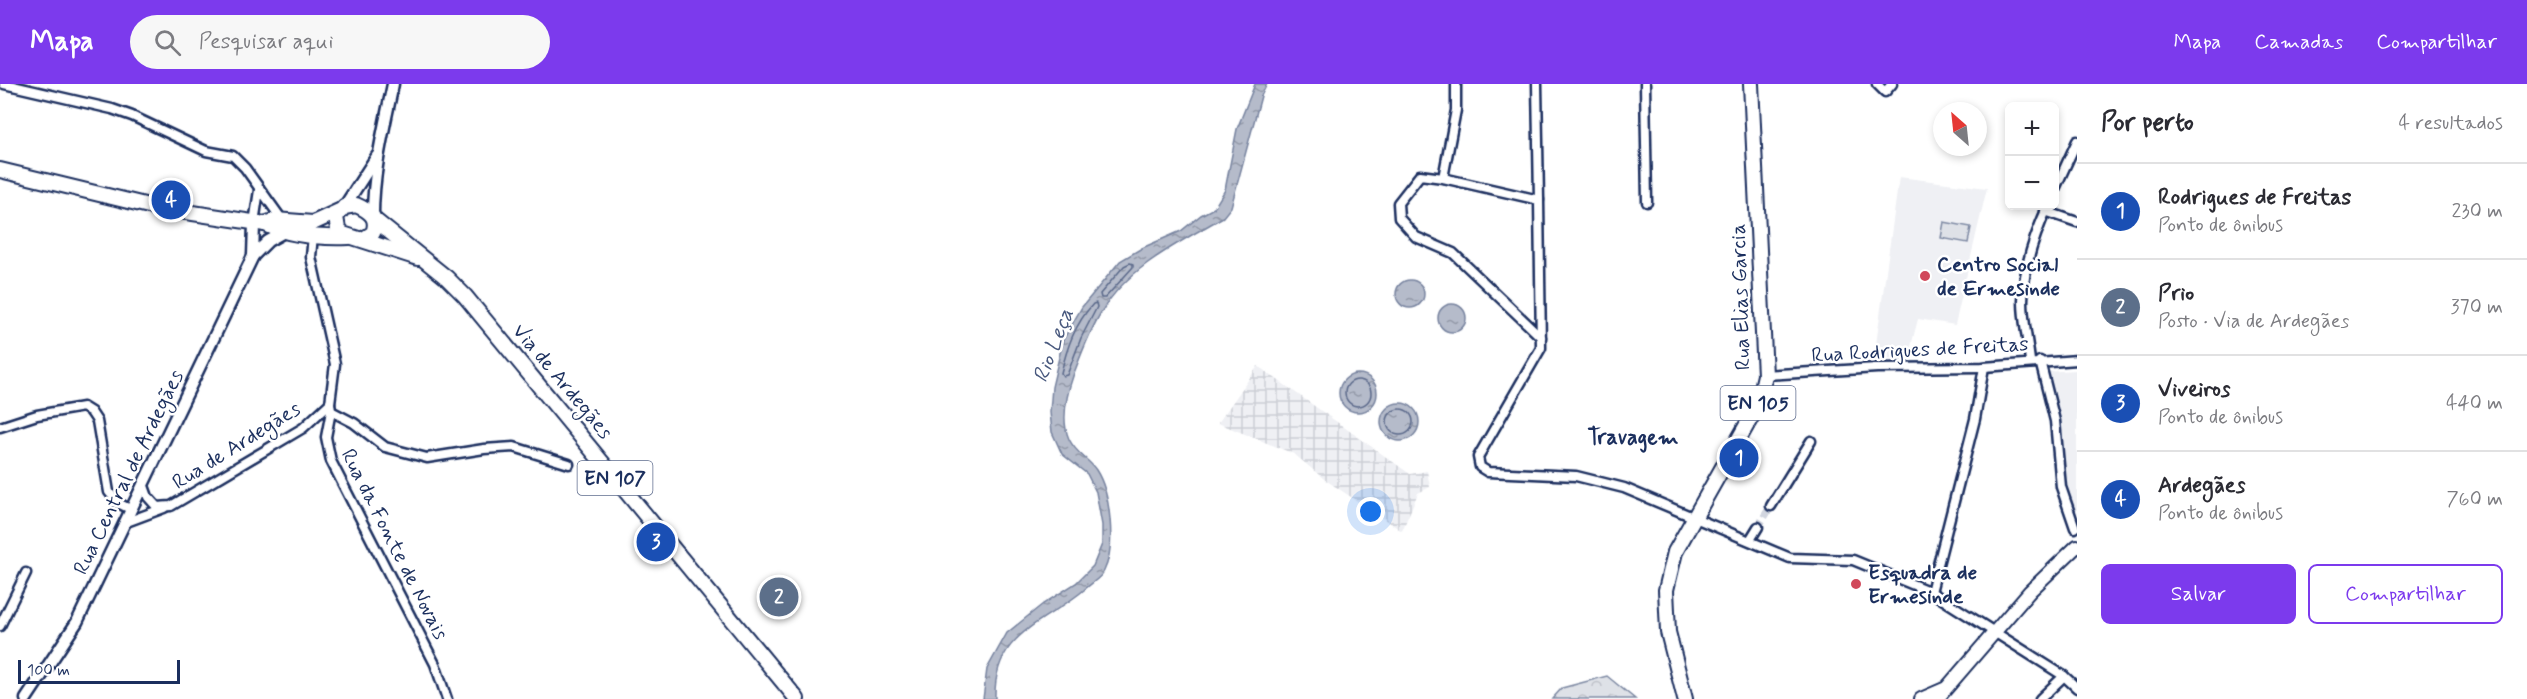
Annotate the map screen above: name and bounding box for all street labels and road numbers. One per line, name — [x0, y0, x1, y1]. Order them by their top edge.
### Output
street label: Rua Elias Garcia — [1724, 223, 1758, 371]
street label: Via de Ardegães — [505, 318, 619, 446]
street label: Rua Rodrigues de Freitas — [1811, 330, 2029, 370]
street label: Rua Central de Ardegães — [67, 365, 192, 580]
road number: EN 105 — [1720, 386, 1796, 420]
street label: Rua de Ardegães — [167, 395, 306, 497]
street label: Rua da Fonte de Novais — [334, 444, 454, 645]
road number: EN 107 — [578, 461, 652, 495]

